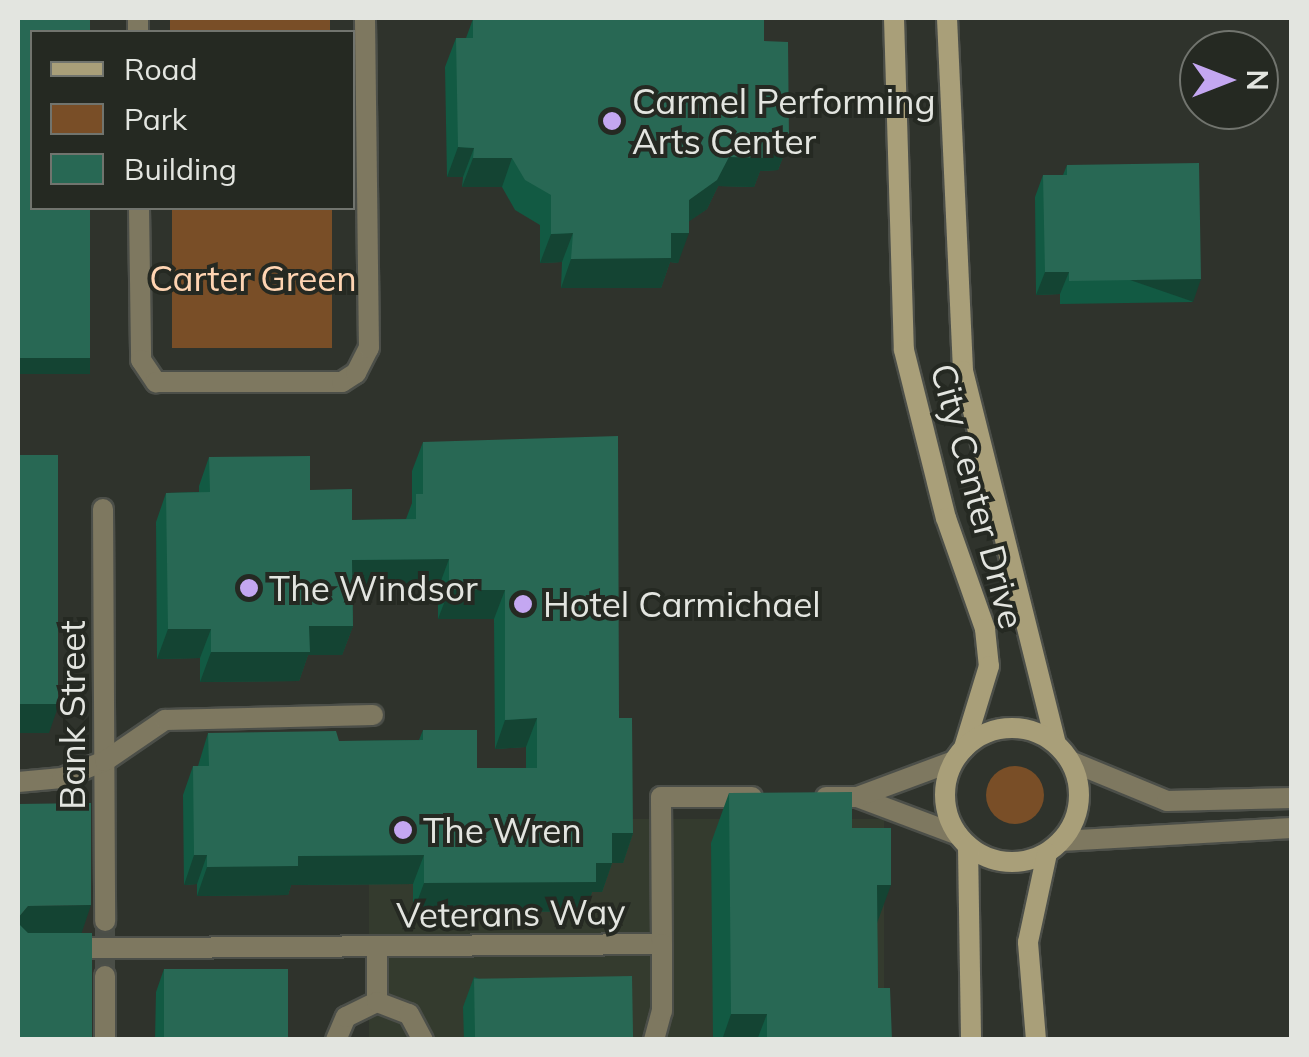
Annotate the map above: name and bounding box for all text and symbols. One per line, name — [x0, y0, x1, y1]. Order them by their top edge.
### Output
legend — [30, 30, 355, 210]
north arrow — [1179, 30, 1279, 130]
text: Road — [124, 50, 198, 88]
text: N — [1240, 69, 1275, 91]
place label: Carmel Performing Arts Center — [632, 80, 936, 162]
text: Park — [124, 100, 187, 138]
marker: Carmel Performing Arts Center — [601, 110, 623, 132]
text: Building — [124, 150, 237, 188]
park label: Carter Green — [149, 257, 357, 299]
street label: City Center Drive — [922, 359, 1034, 633]
place label: The Windsor — [269, 567, 478, 609]
marker: The Windsor — [238, 577, 260, 599]
place label: Hotel Carmichael — [543, 583, 821, 625]
marker: Hotel Carmichael — [512, 593, 534, 615]
street label: Bank Street — [51, 620, 93, 810]
place label: The Wren — [423, 809, 582, 851]
marker: The Wren — [392, 819, 414, 841]
street label: Veterans Way — [396, 890, 626, 936]

